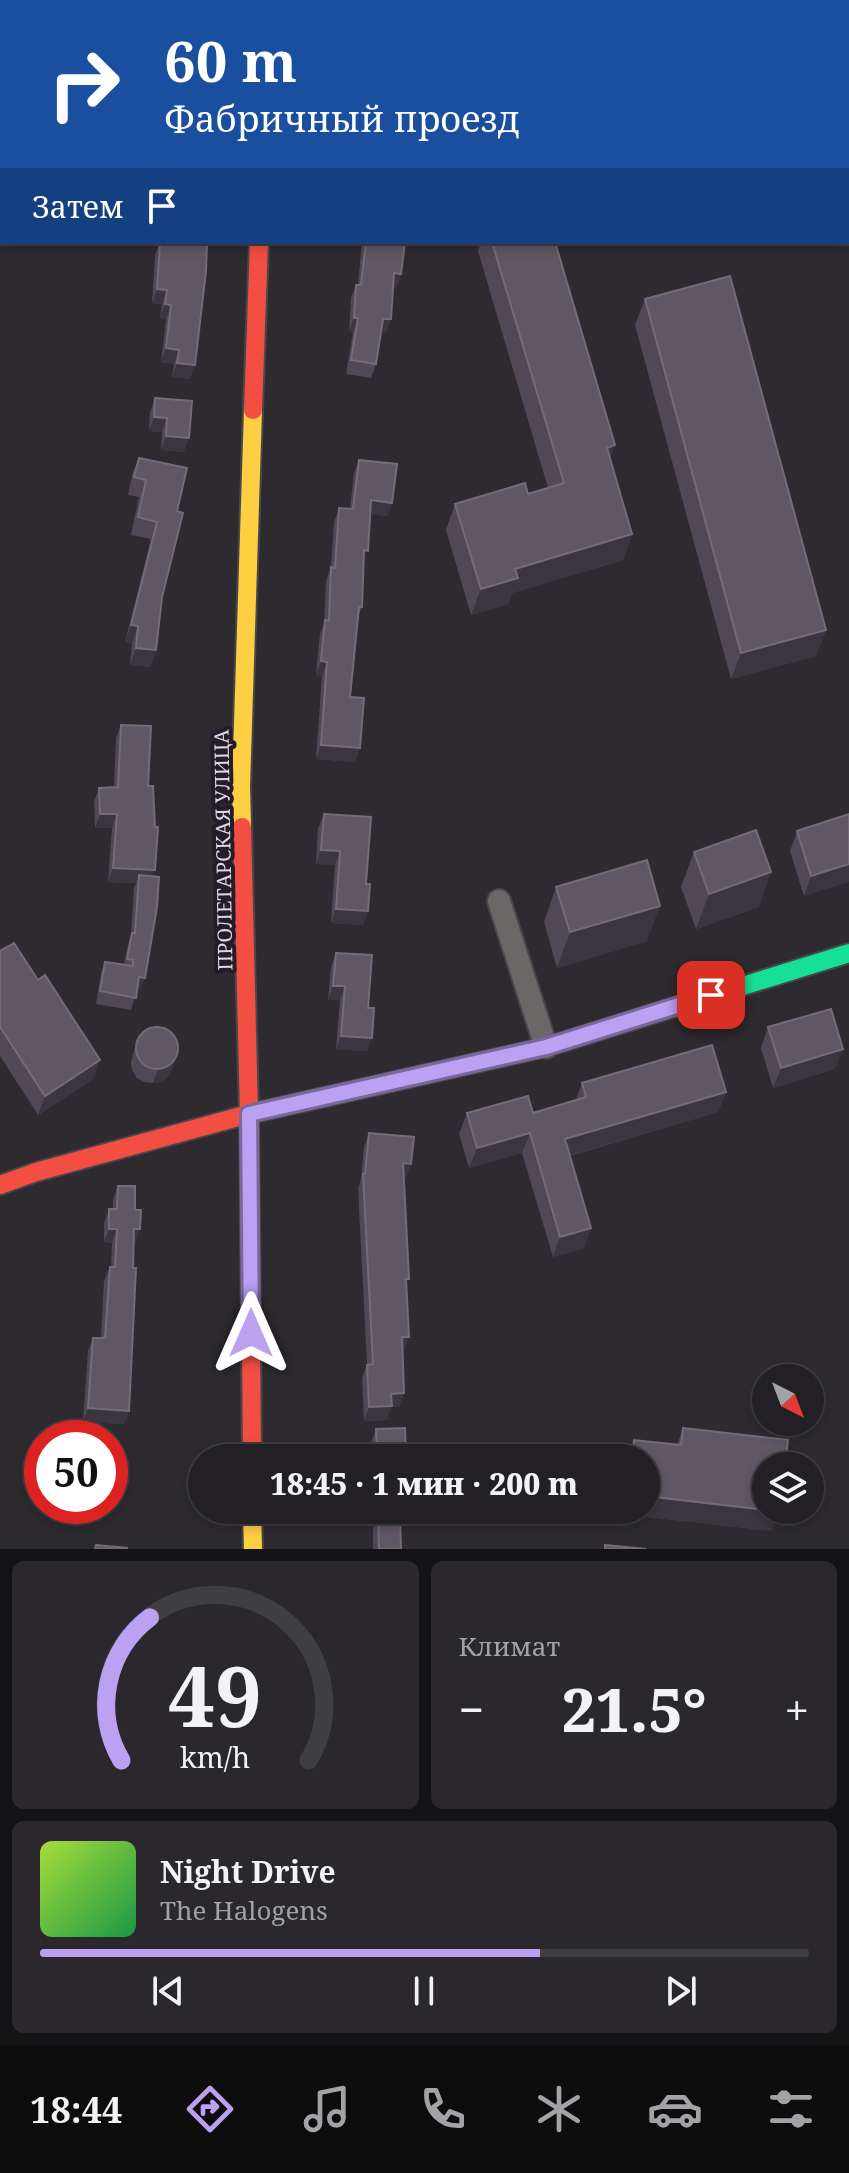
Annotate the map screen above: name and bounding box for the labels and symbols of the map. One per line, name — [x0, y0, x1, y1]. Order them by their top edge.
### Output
street label: ПРОЛЕТАРСКАЯ УЛИЦА — [207, 728, 239, 971]
pin — [677, 961, 745, 1029]
position arrow — [209, 1291, 293, 1375]
north arrow — [752, 1364, 824, 1436]
speed limit sign: 50 — [24, 1420, 128, 1524]

